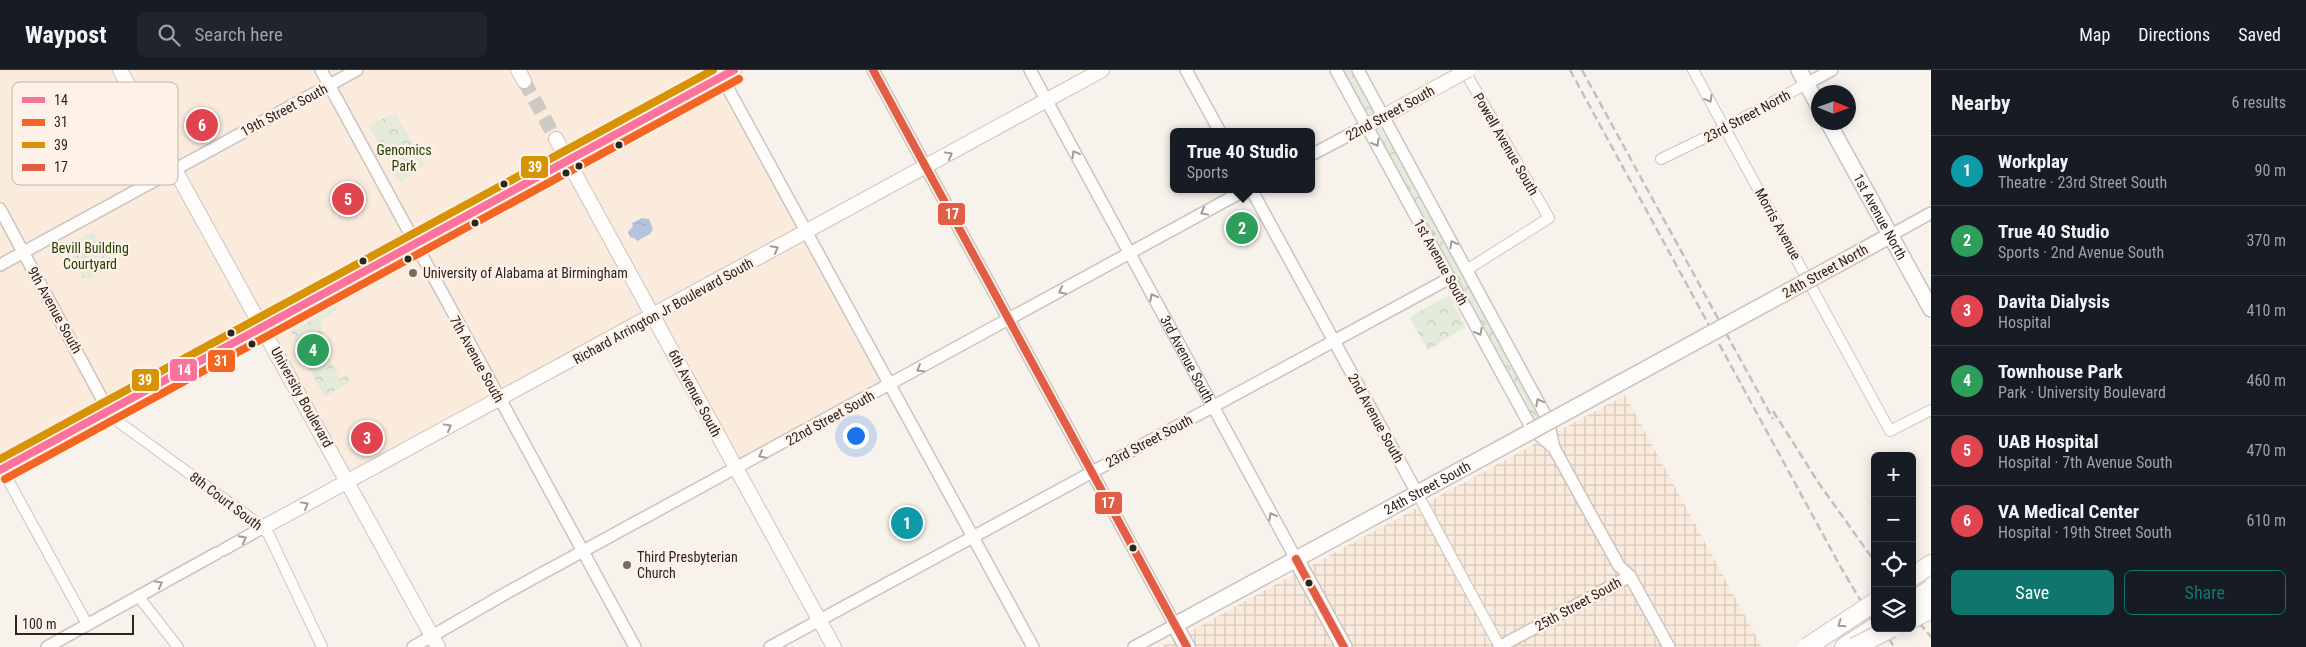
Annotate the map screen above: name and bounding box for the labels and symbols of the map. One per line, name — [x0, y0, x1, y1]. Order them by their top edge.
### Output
street label: 19th Street South — [238, 80, 330, 140]
legend — [12, 82, 178, 185]
street label: 22nd Street South — [1343, 82, 1437, 144]
north arrow — [1811, 85, 1856, 130]
street label: 23rd Street North — [1701, 87, 1793, 145]
street label: Powell Avenue South — [1470, 90, 1542, 198]
text: 14 — [54, 92, 68, 108]
one-way arrow — [1703, 94, 1713, 103]
pin: 6 — [186, 106, 218, 144]
text: 31 — [54, 114, 68, 130]
text: 39 — [54, 137, 68, 153]
one-way arrow — [1370, 138, 1380, 147]
unlabelled marker — [614, 140, 624, 150]
park label: Genomics Park — [376, 142, 432, 174]
one-way arrow — [1072, 150, 1082, 159]
one-way arrow — [943, 151, 952, 161]
line badge: 39 — [520, 155, 549, 179]
text: 17 — [54, 159, 68, 175]
text: 39 — [528, 159, 542, 175]
unlabelled marker — [574, 161, 584, 171]
unlabelled marker — [561, 168, 571, 178]
street label: 1st Avenue North — [1850, 171, 1910, 262]
unlabelled marker — [499, 179, 509, 189]
pin: 5 — [332, 180, 364, 218]
street label: Morris Avenue — [1752, 185, 1804, 263]
line badge: 17 — [937, 202, 966, 226]
text: 17 — [945, 206, 959, 222]
one-way arrow — [1201, 206, 1210, 216]
pin: 2 — [1226, 209, 1258, 247]
street label: 1st Avenue South — [1411, 216, 1471, 308]
unlabelled marker — [470, 218, 480, 228]
park label: Bevill Building Courtyard — [51, 240, 129, 272]
one-way arrow — [1450, 240, 1460, 249]
street label: 24th Street North — [1780, 241, 1870, 301]
one-way arrow — [770, 246, 779, 256]
unlabelled marker — [403, 254, 413, 264]
street label: Richard Arrington Jr Boulevard South — [570, 255, 756, 367]
unlabelled marker — [358, 256, 368, 266]
street label: 9th Avenue South — [25, 264, 85, 356]
place label: University of Alabama at Birmingham — [423, 265, 628, 281]
marker: University of Alabama at Birmingham — [407, 267, 419, 279]
one-way arrow — [1058, 284, 1067, 294]
one-way arrow — [1149, 293, 1159, 302]
street label: 7th Avenue South — [447, 313, 507, 405]
street label: 3rd Avenue South — [1157, 313, 1217, 405]
one-way arrow — [1473, 327, 1483, 336]
unlabelled marker — [226, 328, 236, 338]
pin: 4 — [297, 331, 329, 369]
unlabelled marker — [247, 339, 257, 349]
street label: University Boulevard — [268, 344, 336, 450]
street label: 6th Avenue South — [665, 347, 725, 439]
line badge: 31 — [207, 349, 236, 373]
text: 31 — [214, 353, 228, 369]
line badge: 14 — [169, 358, 198, 382]
text: 14 — [177, 362, 191, 378]
one-way arrow — [916, 363, 925, 373]
line badge: 39 — [131, 368, 160, 392]
street label: 2nd Avenue South — [1345, 371, 1407, 465]
text: 39 — [138, 372, 152, 388]
street label: 22nd Street South — [783, 387, 877, 449]
one-way arrow — [1535, 398, 1545, 407]
street label: 23rd Street South — [1103, 411, 1195, 471]
pin: 3 — [351, 419, 383, 457]
one-way arrow — [442, 423, 451, 433]
your location — [843, 423, 869, 449]
one-way arrow — [758, 449, 767, 459]
street label: 24th Street South — [1381, 458, 1473, 518]
street label: 8th Court South — [187, 469, 265, 533]
line badge: 17 — [1094, 491, 1123, 515]
text: 17 — [1101, 495, 1115, 511]
one-way arrow — [300, 501, 309, 511]
pin: 1 — [891, 504, 923, 542]
one-way arrow — [1269, 513, 1279, 522]
one-way arrow — [237, 535, 246, 545]
unlabelled marker — [1128, 543, 1138, 553]
place label: Third Presbyterian Church — [637, 549, 738, 581]
marker: Third Presbyterian Church — [621, 559, 633, 571]
street label: 25th Street South — [1532, 574, 1624, 634]
unlabelled marker — [1304, 578, 1314, 588]
one-way arrow — [154, 581, 163, 591]
scale bar — [15, 612, 134, 635]
one-way arrow — [1837, 618, 1846, 628]

